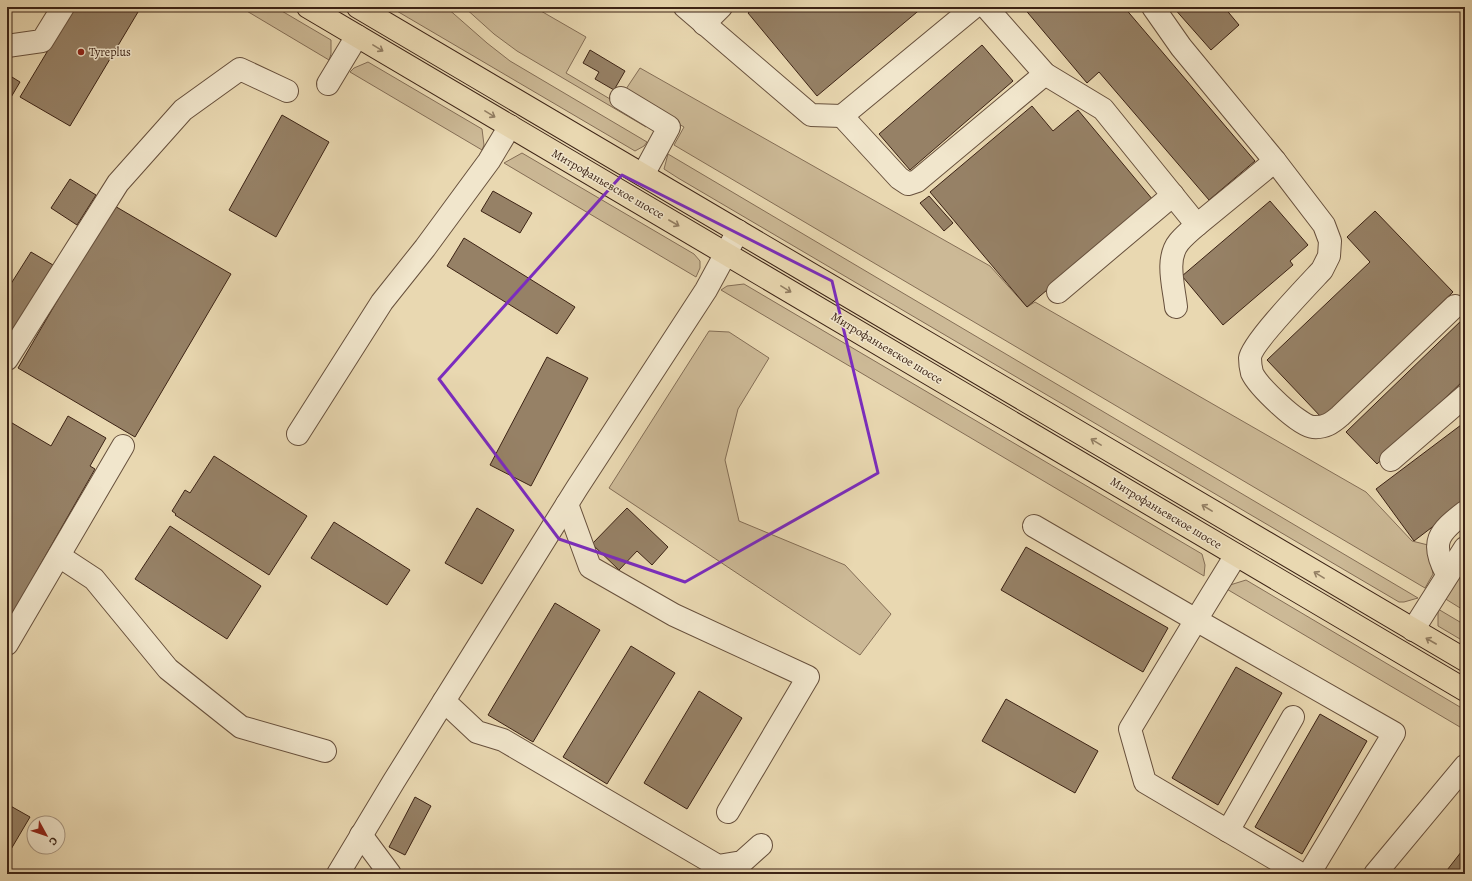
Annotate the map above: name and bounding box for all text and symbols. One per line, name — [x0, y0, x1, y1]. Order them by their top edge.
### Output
place label: Tyreplus — [89, 44, 131, 60]
one-way arrow — [372, 45, 384, 53]
marker: Tyreplus — [76, 47, 86, 57]
one-way arrow — [484, 111, 496, 119]
street label: Митрофаньевское шоссе — [549, 145, 667, 223]
one-way arrow — [668, 219, 680, 227]
one-way arrow — [780, 285, 792, 293]
street label: Митрофаньевское шоссе — [828, 308, 946, 388]
one-way arrow — [1090, 438, 1102, 446]
street label: Митрофаньевское шоссе — [1107, 473, 1225, 553]
one-way arrow — [1201, 504, 1213, 512]
one-way arrow — [1313, 570, 1325, 578]
one-way arrow — [1425, 636, 1437, 644]
north arrow — [26, 815, 66, 855]
text: С — [45, 834, 61, 849]

